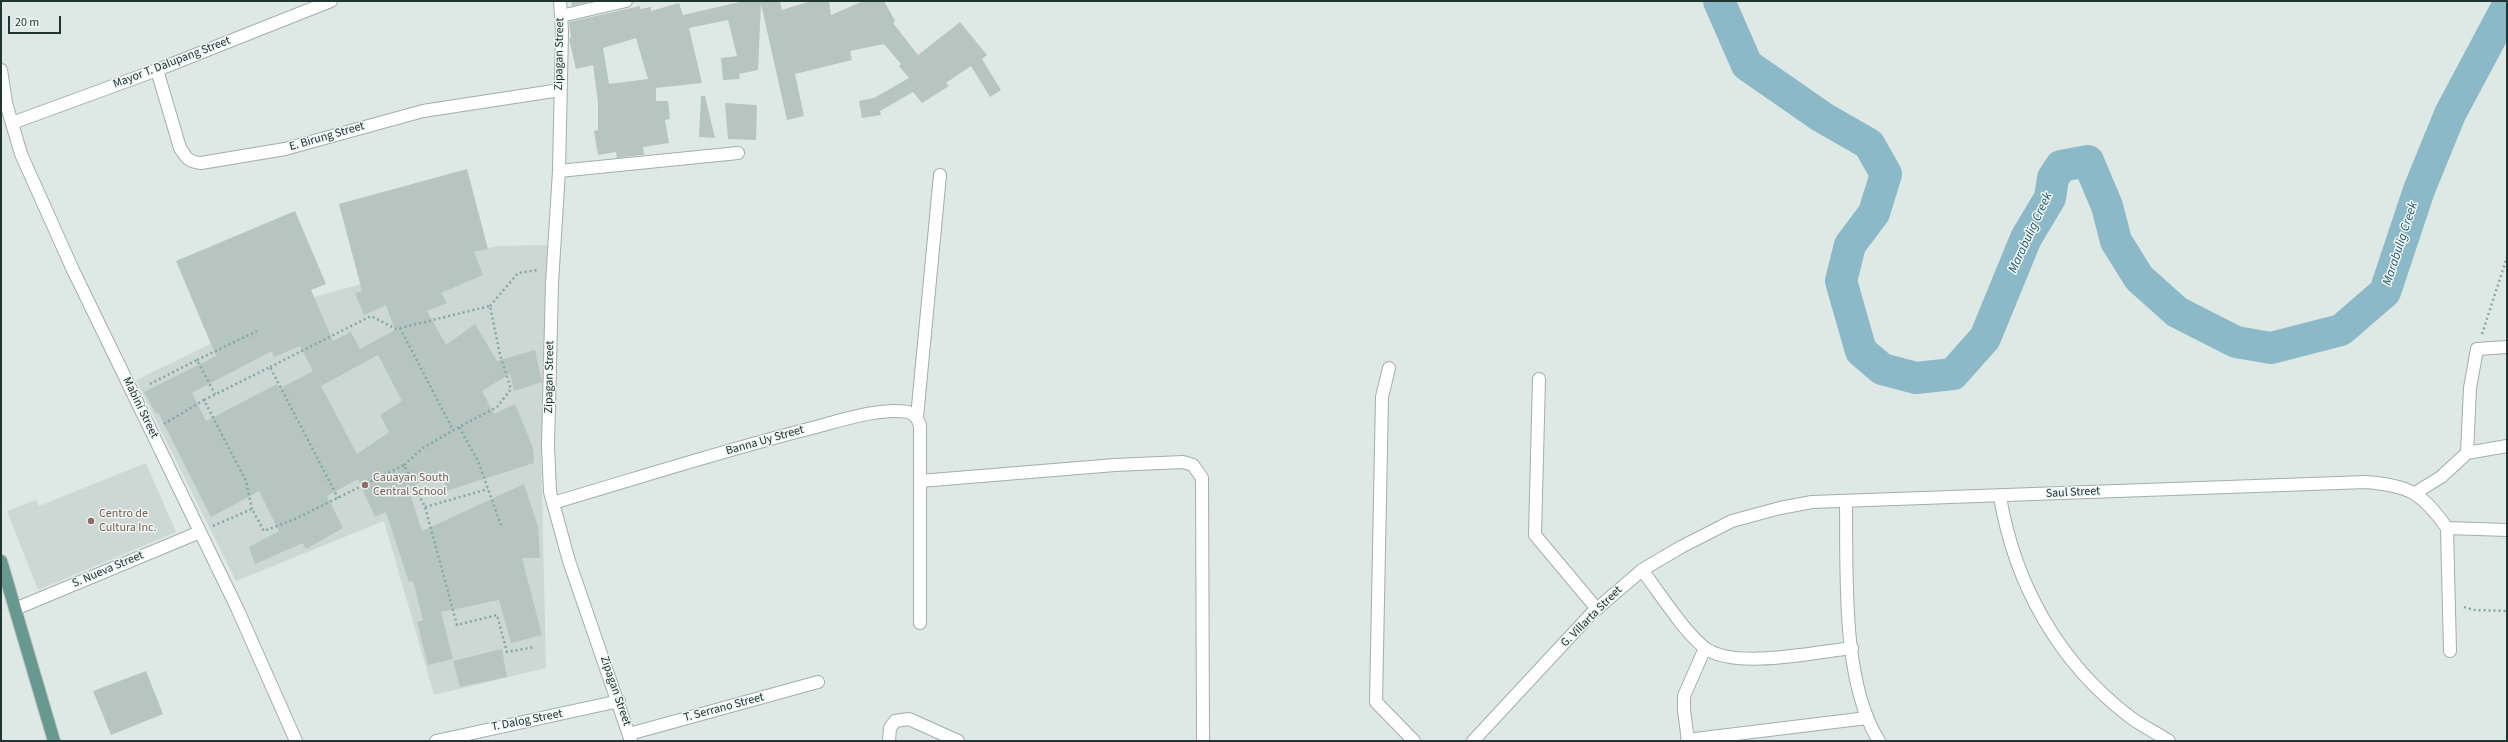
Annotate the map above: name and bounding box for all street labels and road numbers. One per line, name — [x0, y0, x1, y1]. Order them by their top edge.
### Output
street label: Zipagan Street — [552, 17, 568, 91]
street label: Mayor T. Dalupang Street — [111, 34, 233, 92]
street label: E. Birung Street — [288, 119, 366, 155]
street label: Zipagan Street — [542, 340, 558, 414]
street label: Mabini Street — [119, 375, 161, 441]
street label: Banna Uy Street — [724, 423, 806, 459]
street label: Saul Street — [2045, 484, 2101, 502]
street label: S. Nueva Street — [70, 549, 146, 591]
street label: G. Villarta Street — [1558, 583, 1626, 651]
street label: Zipagan Street — [596, 654, 634, 728]
street label: T. Serrano Street — [682, 690, 766, 726]
street label: T. Dalog Street — [490, 707, 564, 735]

